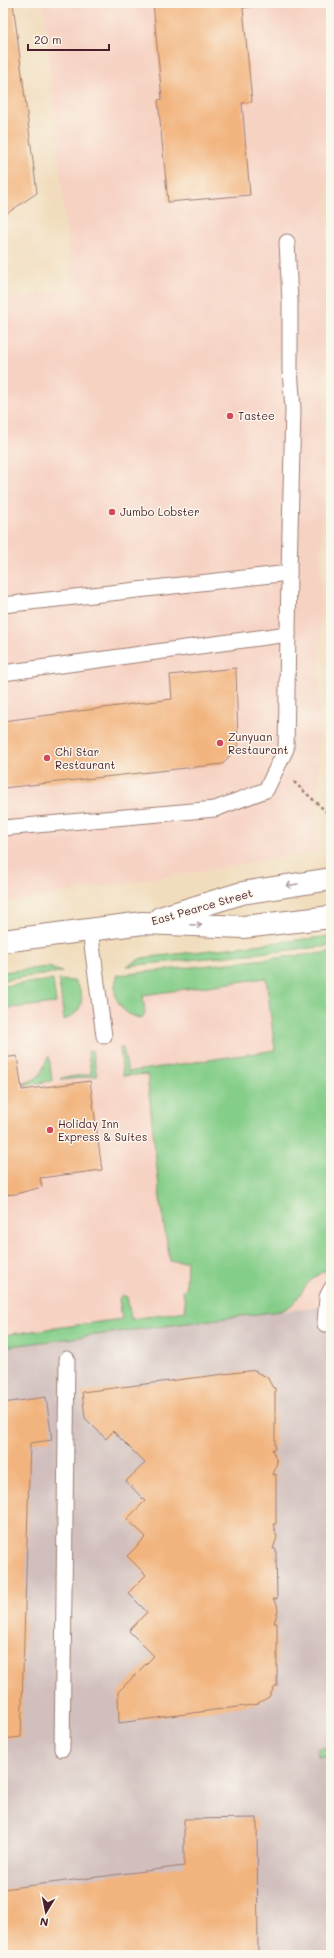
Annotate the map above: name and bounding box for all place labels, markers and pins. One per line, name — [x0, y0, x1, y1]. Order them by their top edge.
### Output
place label: Tastee — [238, 408, 275, 423]
marker: Tastee — [225, 411, 235, 421]
place label: Jumbo Lobster — [120, 504, 200, 519]
marker: Jumbo Lobster — [107, 507, 117, 517]
place label: Zunyuan Restaurant — [228, 729, 288, 757]
marker: Zunyuan Restaurant — [215, 738, 225, 748]
place label: Chi Star Restaurant — [55, 744, 115, 772]
marker: Chi Star Restaurant — [42, 753, 52, 763]
place label: Holiday Inn Express & Suites — [58, 1116, 147, 1144]
marker: Holiday Inn Express & Suites — [45, 1125, 55, 1135]

